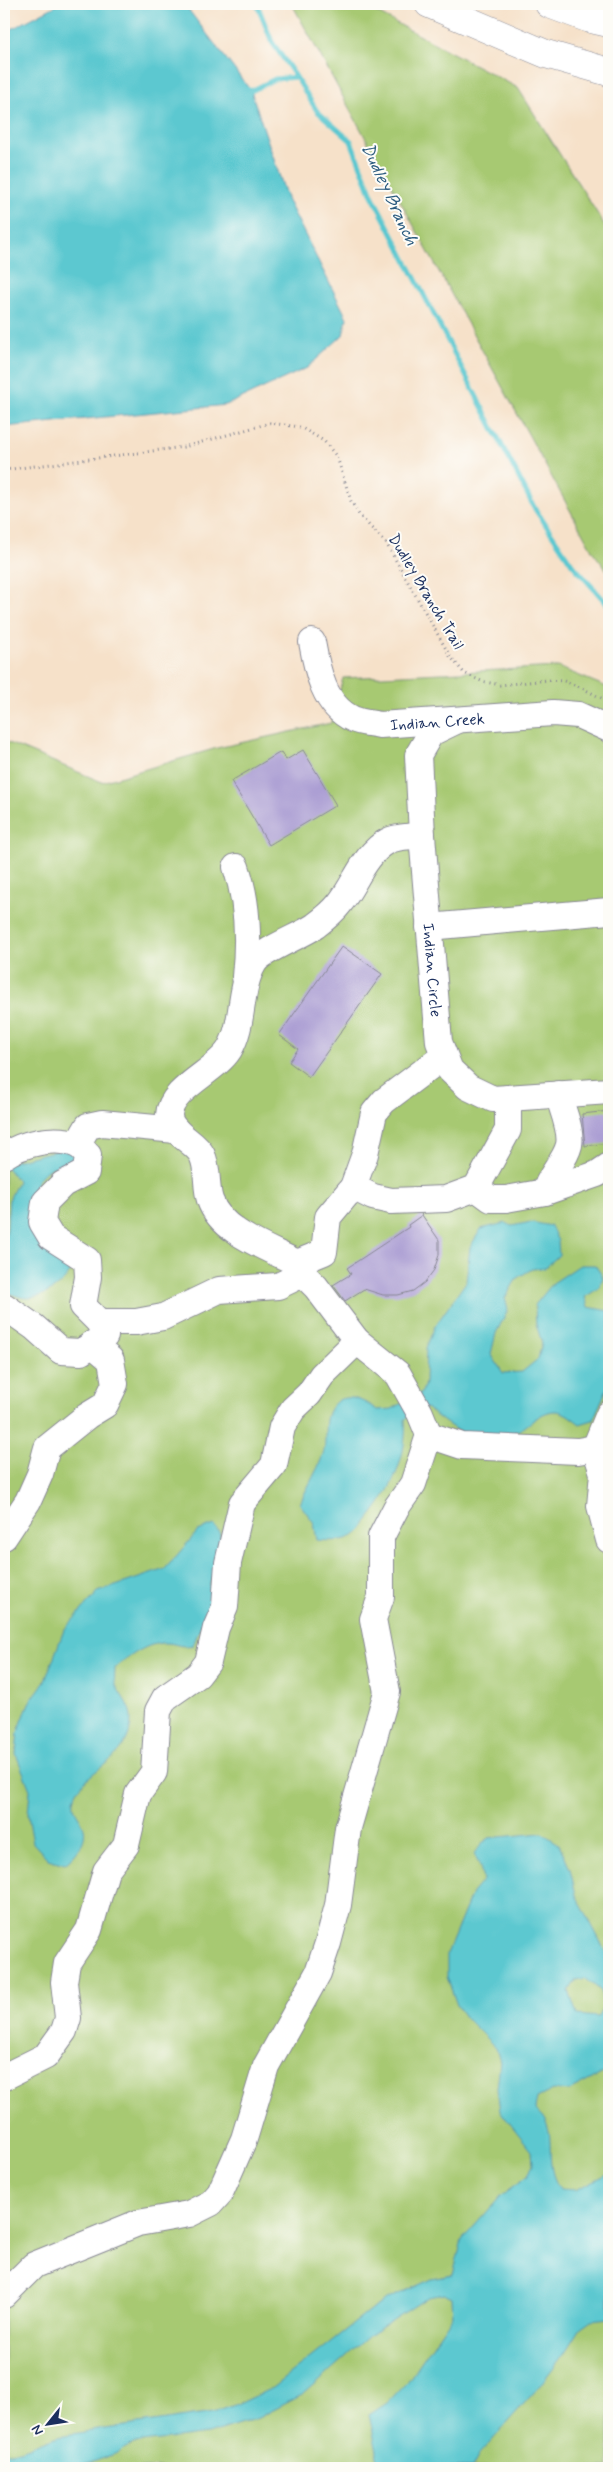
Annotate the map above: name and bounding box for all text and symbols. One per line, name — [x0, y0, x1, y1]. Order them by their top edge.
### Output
water label: Dudley Branch — [355, 139, 423, 250]
street label: Dudley Branch Trail — [383, 530, 469, 654]
street label: Indian Creek — [389, 709, 485, 736]
street label: Indian Circle — [417, 922, 446, 1018]
north arrow — [22, 2400, 72, 2450]
text: N — [27, 2421, 48, 2439]

